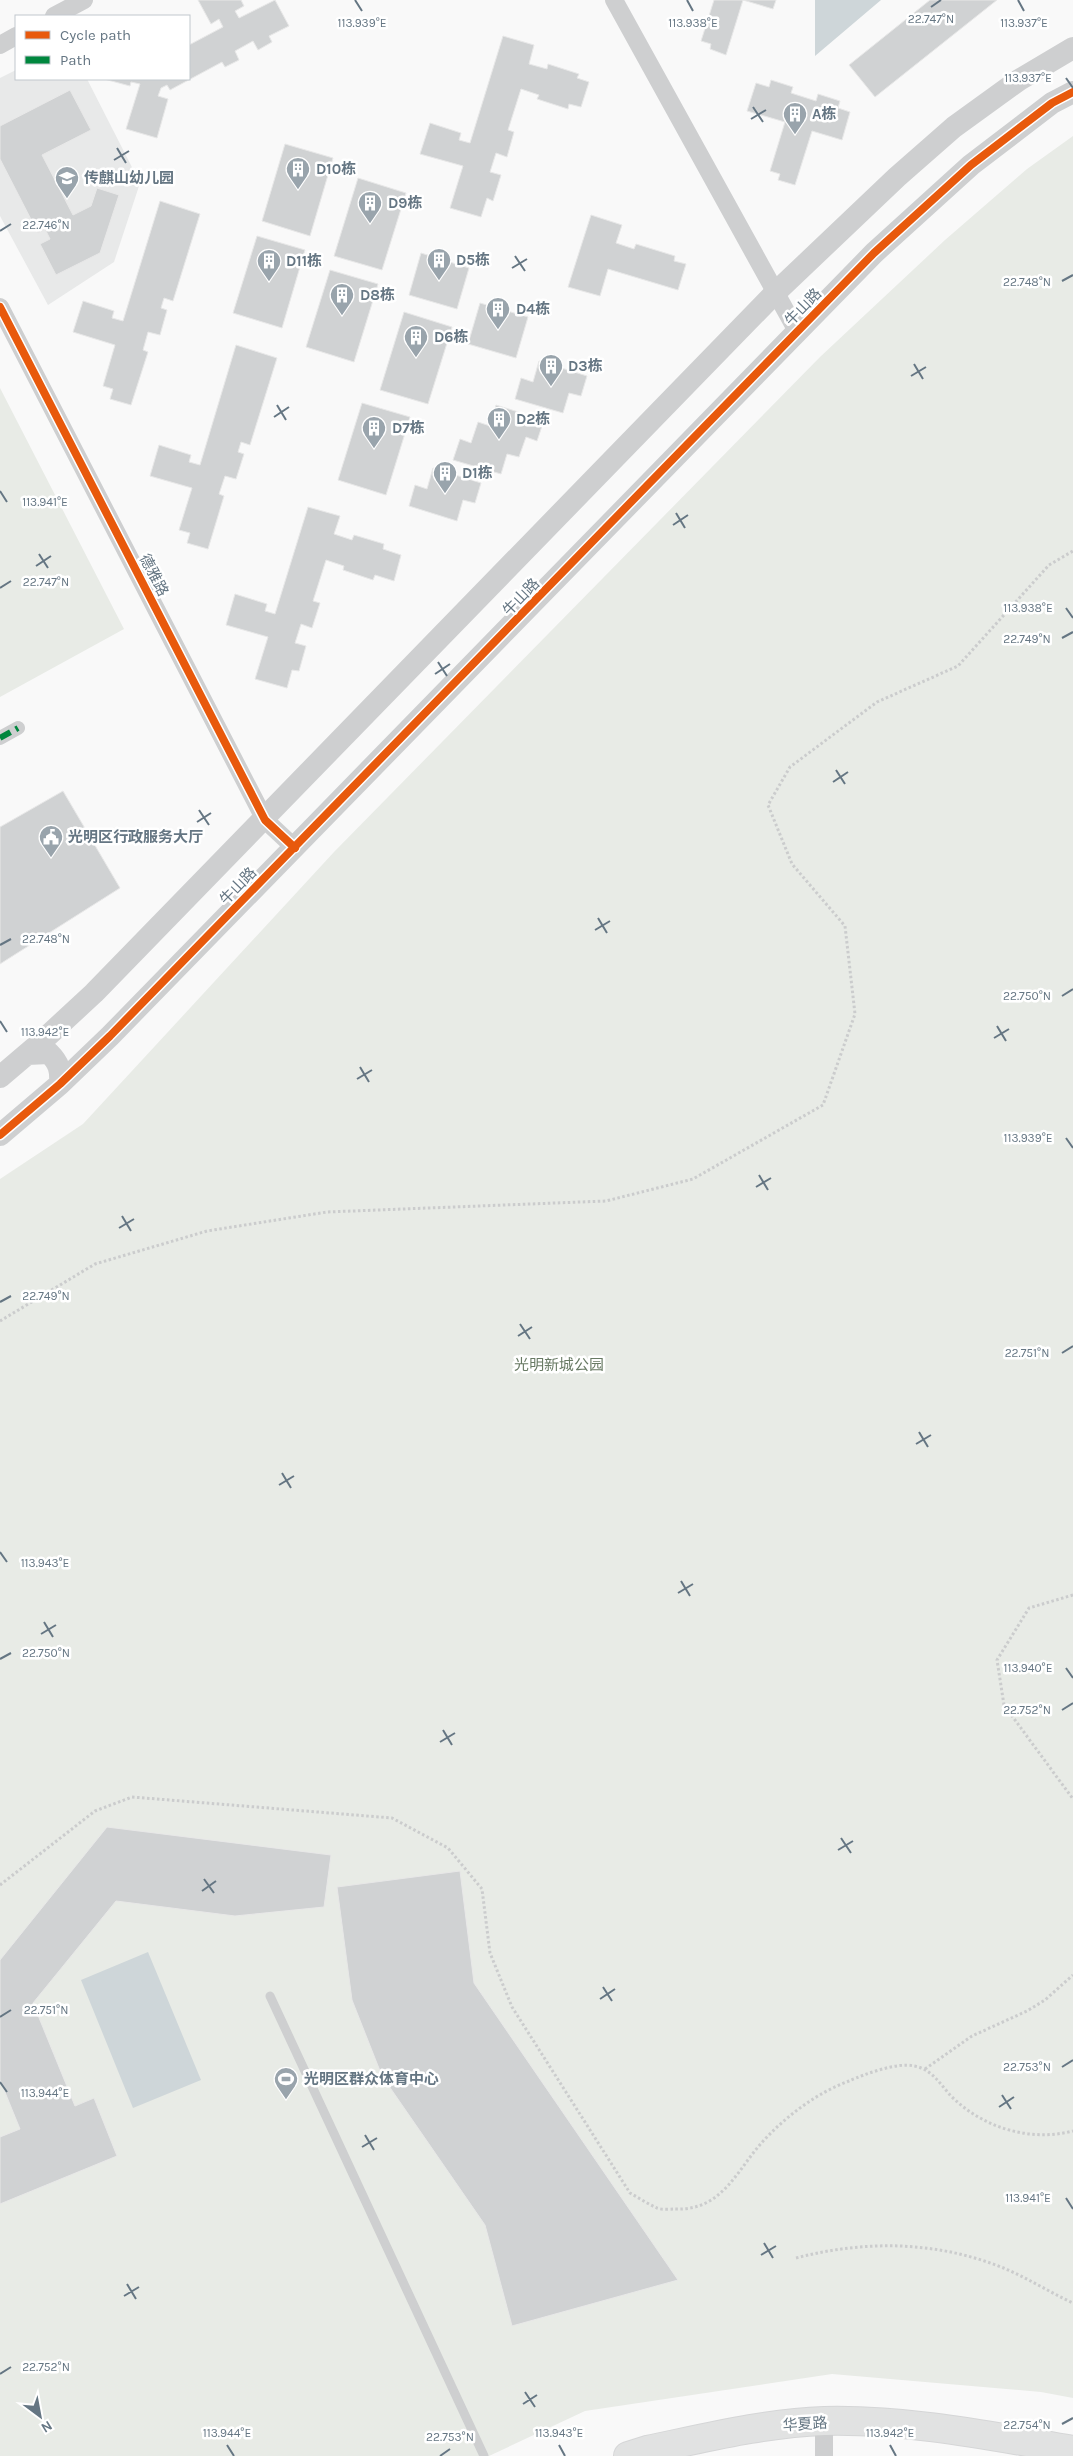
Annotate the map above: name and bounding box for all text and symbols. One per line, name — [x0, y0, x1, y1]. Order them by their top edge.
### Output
text: 22.747°N — [908, 12, 954, 26]
legend — [15, 15, 190, 80]
text: 113.939°E — [338, 16, 387, 30]
text: 113.938°E — [668, 16, 718, 30]
text: 113.937°E — [1000, 16, 1048, 30]
text: Cycle path — [60, 26, 131, 44]
text: Path — [60, 51, 91, 69]
text: 113.937°E — [1004, 71, 1052, 85]
building icon: A栋 — [782, 101, 808, 135]
place label: A栋 — [812, 105, 836, 123]
building icon: D10栋 — [285, 156, 311, 190]
place label: D10栋 — [316, 160, 356, 178]
school or university icon: 传麒山幼儿园 — [54, 165, 80, 199]
place label: 传麒山幼儿园 — [84, 169, 174, 187]
building icon: D9栋 — [357, 190, 383, 224]
place label: D9栋 — [388, 194, 422, 212]
text: 22.746°N — [22, 218, 70, 232]
building icon: D5栋 — [426, 247, 452, 281]
building icon: D11栋 — [256, 248, 282, 282]
place label: D5栋 — [456, 251, 490, 269]
place label: D11栋 — [286, 252, 322, 270]
text: 22.748°N — [1003, 275, 1051, 289]
building icon: D8栋 — [329, 282, 355, 316]
street label: 牛山路 — [781, 285, 825, 329]
place label: D8栋 — [360, 286, 395, 304]
building icon: D4栋 — [485, 296, 511, 330]
place label: D4栋 — [516, 300, 550, 318]
building icon: D6栋 — [403, 324, 429, 358]
place label: D6栋 — [434, 328, 468, 346]
building icon: D3栋 — [538, 353, 564, 387]
place label: D3栋 — [568, 357, 603, 375]
building icon: D2栋 — [486, 406, 512, 440]
place label: D2栋 — [516, 410, 550, 428]
building icon: D7栋 — [361, 415, 387, 449]
place label: D7栋 — [392, 419, 425, 437]
building icon: D1栋 — [432, 460, 458, 494]
place label: D1栋 — [462, 464, 493, 482]
text: 113.941°E — [22, 495, 68, 509]
street label: 德雅路 — [136, 551, 172, 599]
text: 22.747°N — [23, 575, 69, 589]
street label: 牛山路 — [499, 575, 543, 619]
text: 113.938°E — [1003, 601, 1053, 615]
text: 22.749°N — [1003, 632, 1051, 646]
public building icon: 光明区行政服务大厅 — [38, 824, 64, 858]
place label: 光明区行政服务大厅 — [68, 828, 203, 846]
street label: 牛山路 — [216, 864, 260, 908]
text: 22.748°N — [22, 932, 70, 946]
text: 22.750°N — [1003, 989, 1051, 1003]
text: 113.942°E — [21, 1025, 69, 1039]
text: 113.939°E — [1004, 1131, 1053, 1145]
text: 22.749°N — [22, 1289, 70, 1303]
text: 22.751°N — [1005, 1346, 1049, 1360]
park label: 光明新城公园 — [514, 1356, 604, 1374]
text: 113.943°E — [21, 1556, 69, 1570]
text: 22.750°N — [22, 1646, 70, 1660]
text: 113.940°E — [1004, 1661, 1052, 1675]
text: 22.752°N — [1003, 1703, 1051, 1717]
text: 22.751°N — [24, 2003, 68, 2017]
text: 22.753°N — [1003, 2060, 1051, 2074]
sports icon: 光明区群众体育中心 — [273, 2066, 299, 2100]
place label: 光明区群众体育中心 — [304, 2070, 439, 2088]
text: 113.944°E — [21, 2086, 69, 2100]
text: 113.941°E — [1005, 2191, 1051, 2205]
text: 22.752°N — [22, 2360, 70, 2374]
north arrow — [15, 2391, 65, 2441]
street label: 华夏路 — [782, 2413, 828, 2435]
text: N — [38, 2417, 55, 2436]
text: 22.754°N — [1003, 2418, 1051, 2432]
text: 113.944°E — [203, 2426, 251, 2440]
text: 113.943°E — [535, 2426, 583, 2440]
text: 113.942°E — [866, 2426, 914, 2440]
text: 22.753°N — [426, 2430, 474, 2444]

